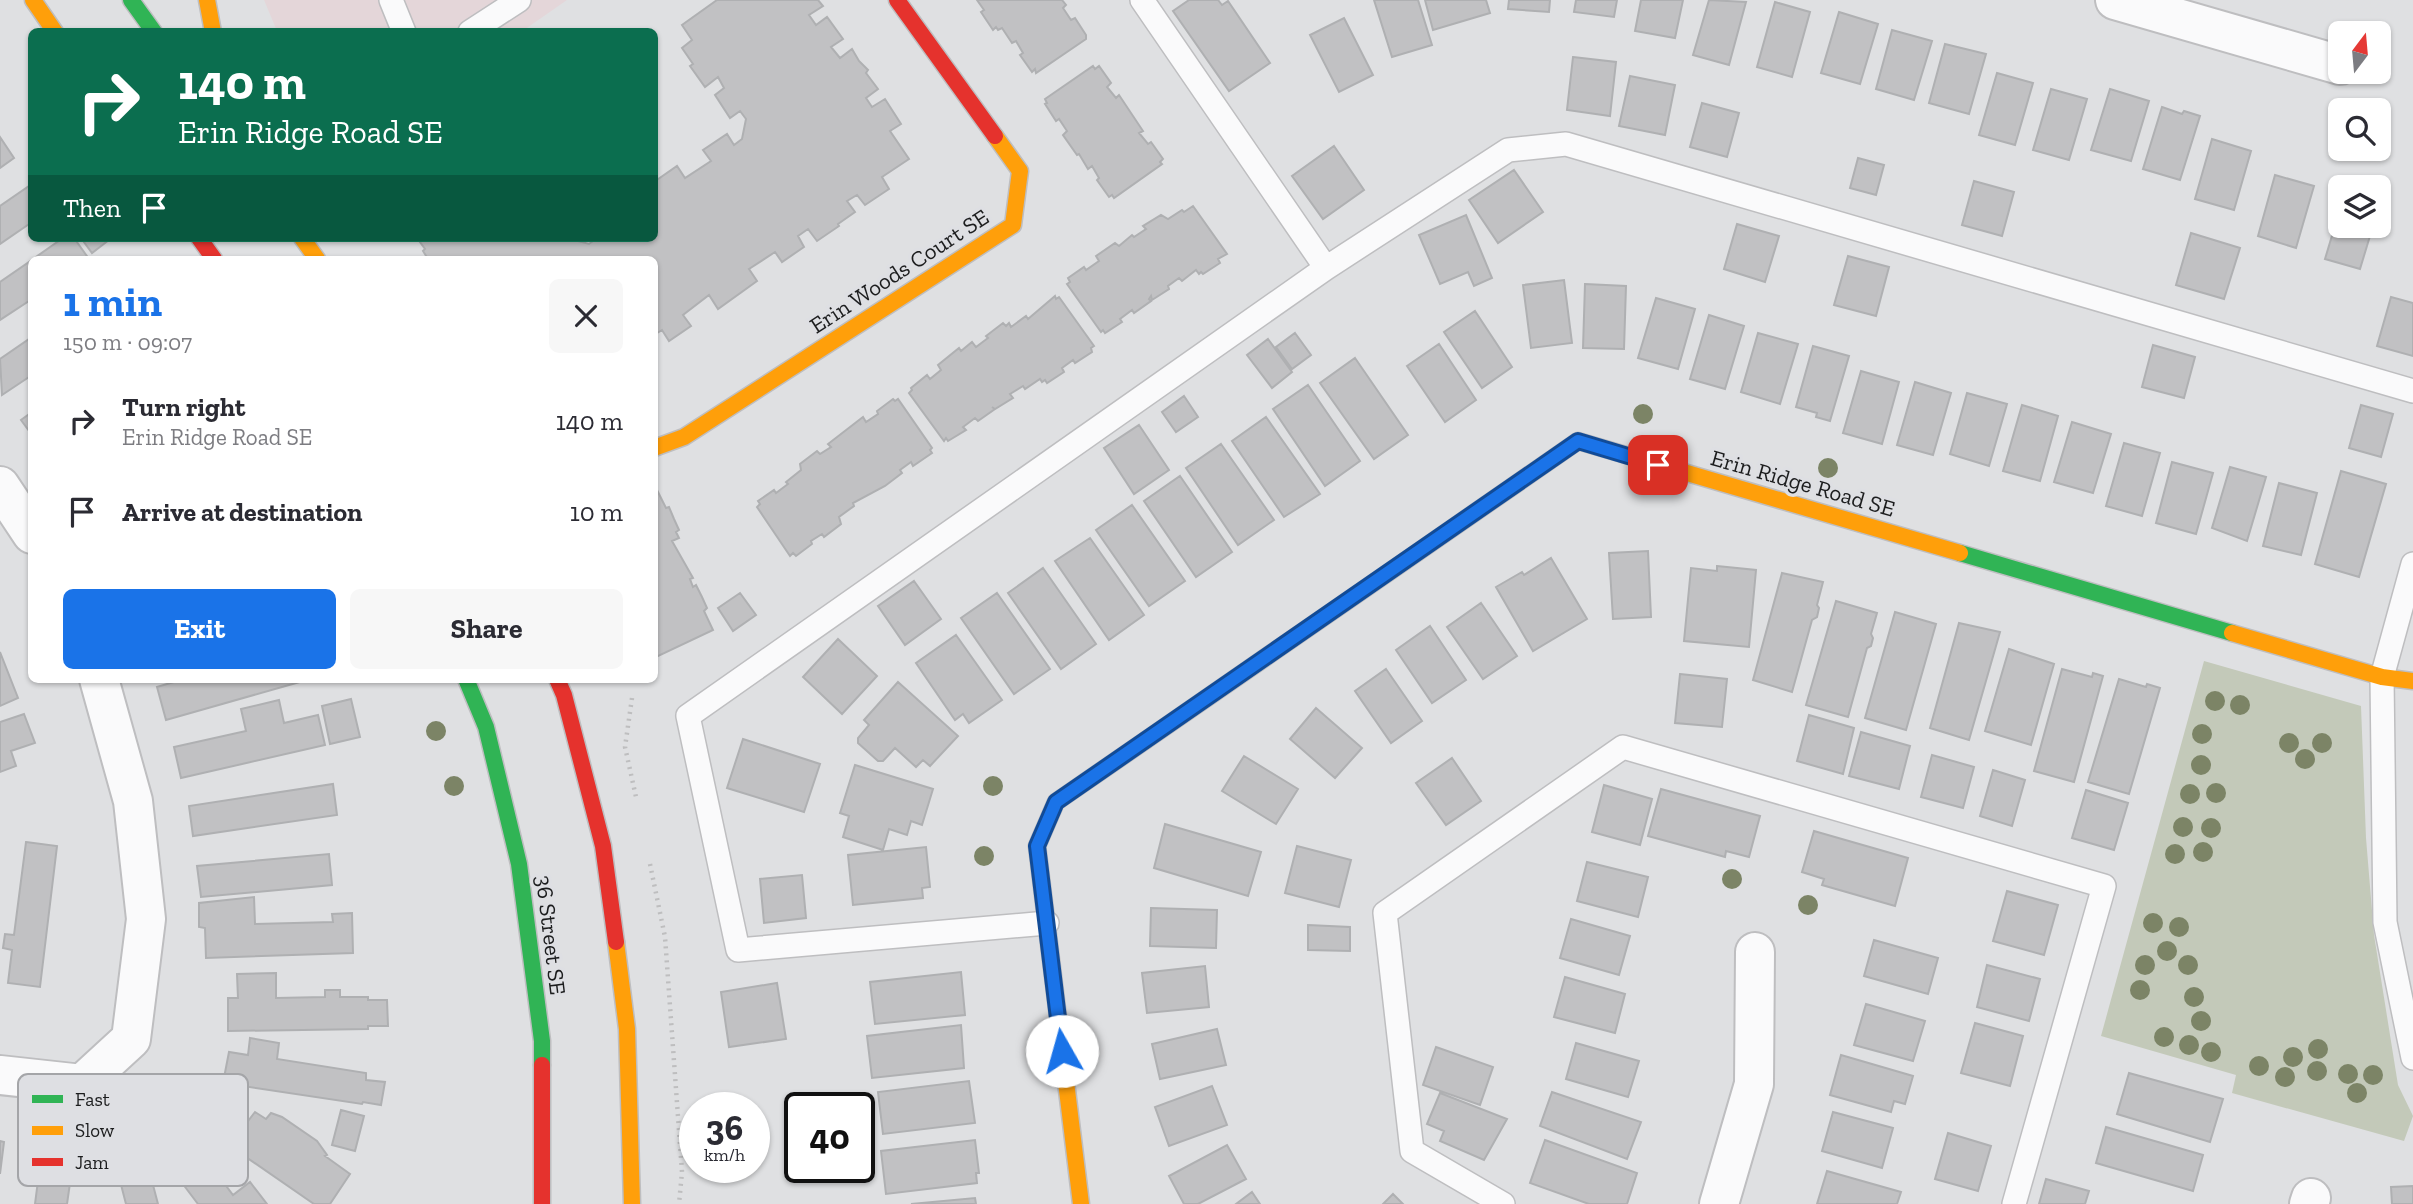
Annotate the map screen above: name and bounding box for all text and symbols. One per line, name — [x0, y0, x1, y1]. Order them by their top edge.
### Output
north arrow — [2328, 21, 2390, 84]
map controls — [2328, 21, 2391, 238]
text: 140 m — [178, 53, 306, 112]
icon: right — [63, 56, 154, 147]
button: search — [2328, 98, 2391, 161]
text: Erin Ridge Road SE — [178, 113, 443, 151]
button: layers — [2328, 175, 2391, 238]
icon: arrive — [135, 189, 173, 227]
text: Then — [63, 192, 121, 224]
street label: Erin Woods Court SE — [804, 203, 994, 339]
text: 1 min — [63, 276, 162, 327]
button: close — [549, 279, 623, 353]
text: 150 m · 09:07 — [63, 328, 192, 356]
text: Turn right — [122, 391, 245, 423]
icon: right — [63, 402, 101, 440]
text: 140 m — [556, 405, 623, 437]
text: Erin Ridge Road SE — [122, 423, 312, 451]
pin — [1628, 435, 1688, 495]
street label: Erin Ridge Road SE — [1708, 443, 1898, 523]
icon: arrive — [1639, 446, 1677, 484]
icon: arrive — [63, 493, 101, 531]
text: Arrive at destination — [122, 496, 362, 528]
text: 10 m — [570, 496, 623, 528]
button: Exit — [63, 589, 336, 669]
button: Share — [350, 589, 623, 669]
street label: 36 Street SE — [530, 874, 572, 996]
position arrow — [1025, 1014, 1099, 1088]
legend — [18, 1074, 248, 1186]
text: Fast — [75, 1088, 110, 1111]
speed limit sign: 40 — [784, 1092, 875, 1183]
text: 36 — [706, 1107, 743, 1149]
text: Slow — [75, 1119, 115, 1142]
text: km/h — [704, 1144, 745, 1166]
text: Jam — [75, 1151, 109, 1174]

